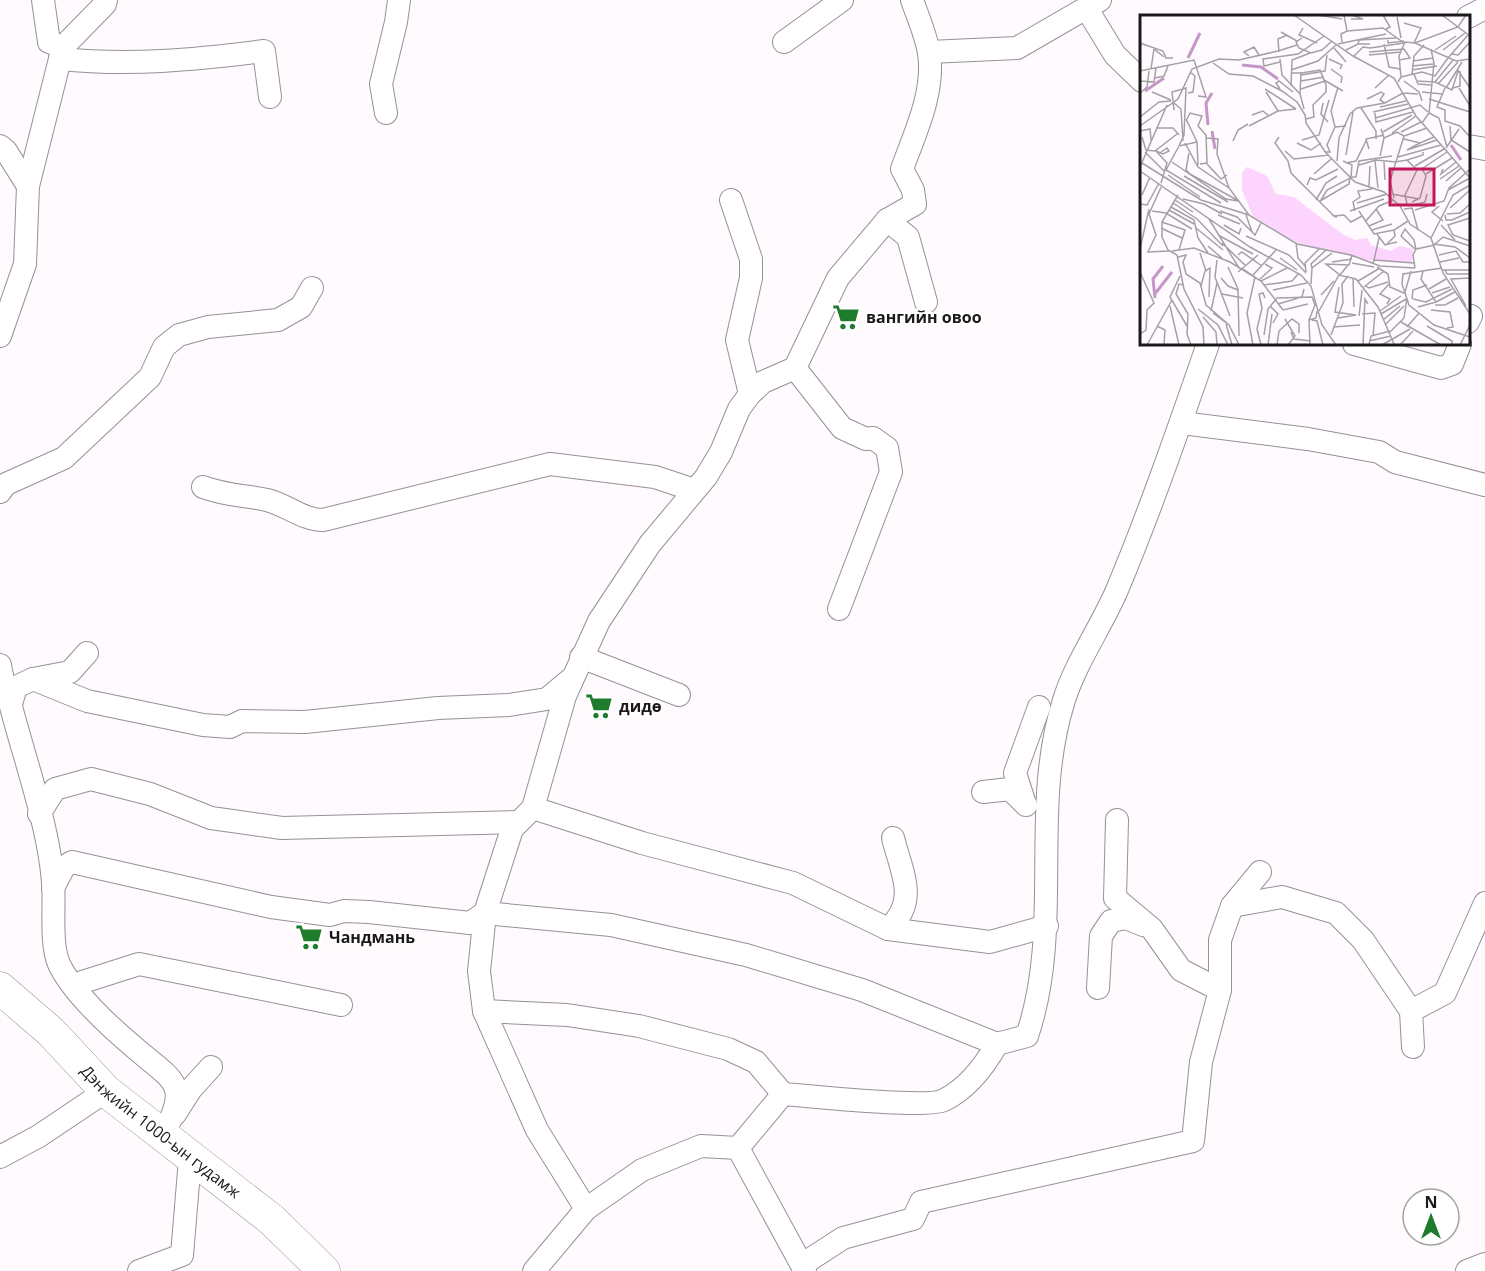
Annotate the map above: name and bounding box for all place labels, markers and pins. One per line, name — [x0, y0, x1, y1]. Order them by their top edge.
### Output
supermarket icon: вангийн овоо — [831, 302, 861, 332]
place label: вангийн овоо — [866, 306, 982, 328]
supermarket icon: дидө — [584, 691, 614, 721]
place label: дидө — [619, 695, 662, 717]
supermarket icon: Чандмань — [294, 922, 324, 952]
place label: Чандмань — [329, 926, 415, 948]

